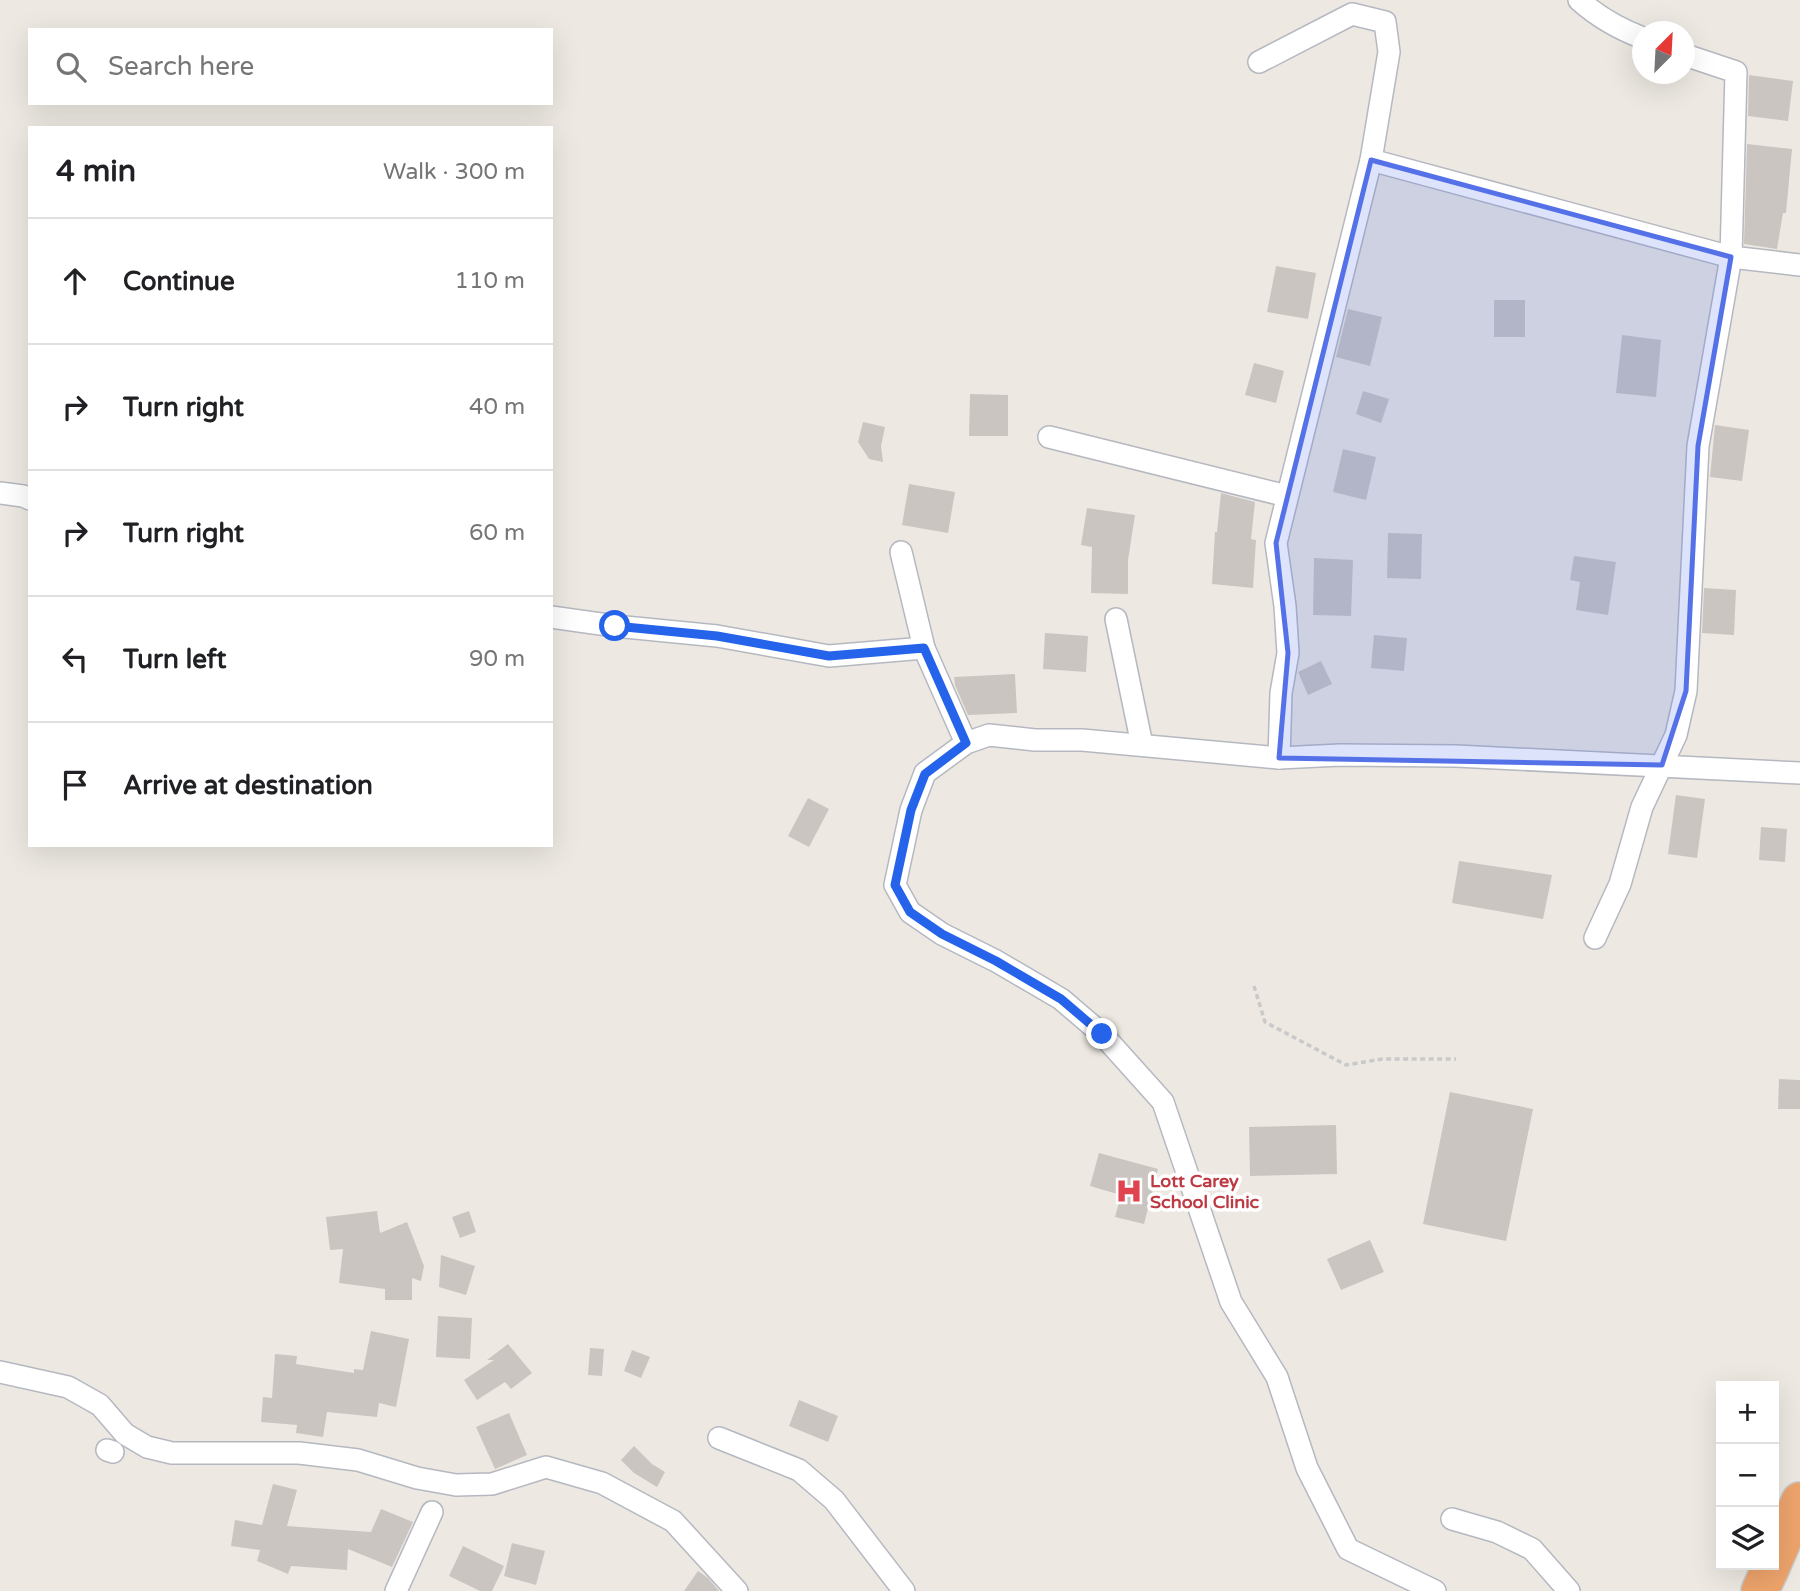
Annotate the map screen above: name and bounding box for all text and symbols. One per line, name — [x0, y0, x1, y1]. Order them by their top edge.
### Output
north arrow — [1632, 21, 1695, 84]
search box — [28, 28, 553, 105]
icon: search — [52, 48, 90, 86]
text: Search here — [108, 51, 254, 82]
text: 4 min — [56, 153, 136, 190]
text: Walk · 300 m — [383, 158, 525, 186]
icon: ahead — [56, 262, 94, 300]
text: Continue — [123, 266, 235, 297]
text: 110 m — [455, 267, 525, 295]
icon: right — [56, 388, 94, 426]
text: Turn right — [123, 392, 244, 423]
text: 40 m — [469, 393, 525, 421]
icon: right — [56, 514, 94, 552]
text: Turn right — [123, 518, 244, 549]
text: 60 m — [469, 519, 525, 547]
route start — [599, 610, 630, 641]
icon: left — [56, 640, 94, 678]
text: Turn left — [123, 644, 226, 675]
text: 90 m — [469, 645, 525, 673]
icon: arrive — [56, 766, 94, 804]
text: Arrive at destination — [123, 770, 373, 801]
route end — [1086, 1018, 1117, 1049]
place label: Lott Carey School Clinic — [1150, 1170, 1260, 1213]
hospital icon: Lott Carey School Clinic — [1114, 1176, 1144, 1206]
map controls — [1716, 1381, 1779, 1570]
button: + — [1716, 1381, 1779, 1444]
button: − — [1716, 1444, 1779, 1507]
button: layers — [1716, 1507, 1779, 1570]

